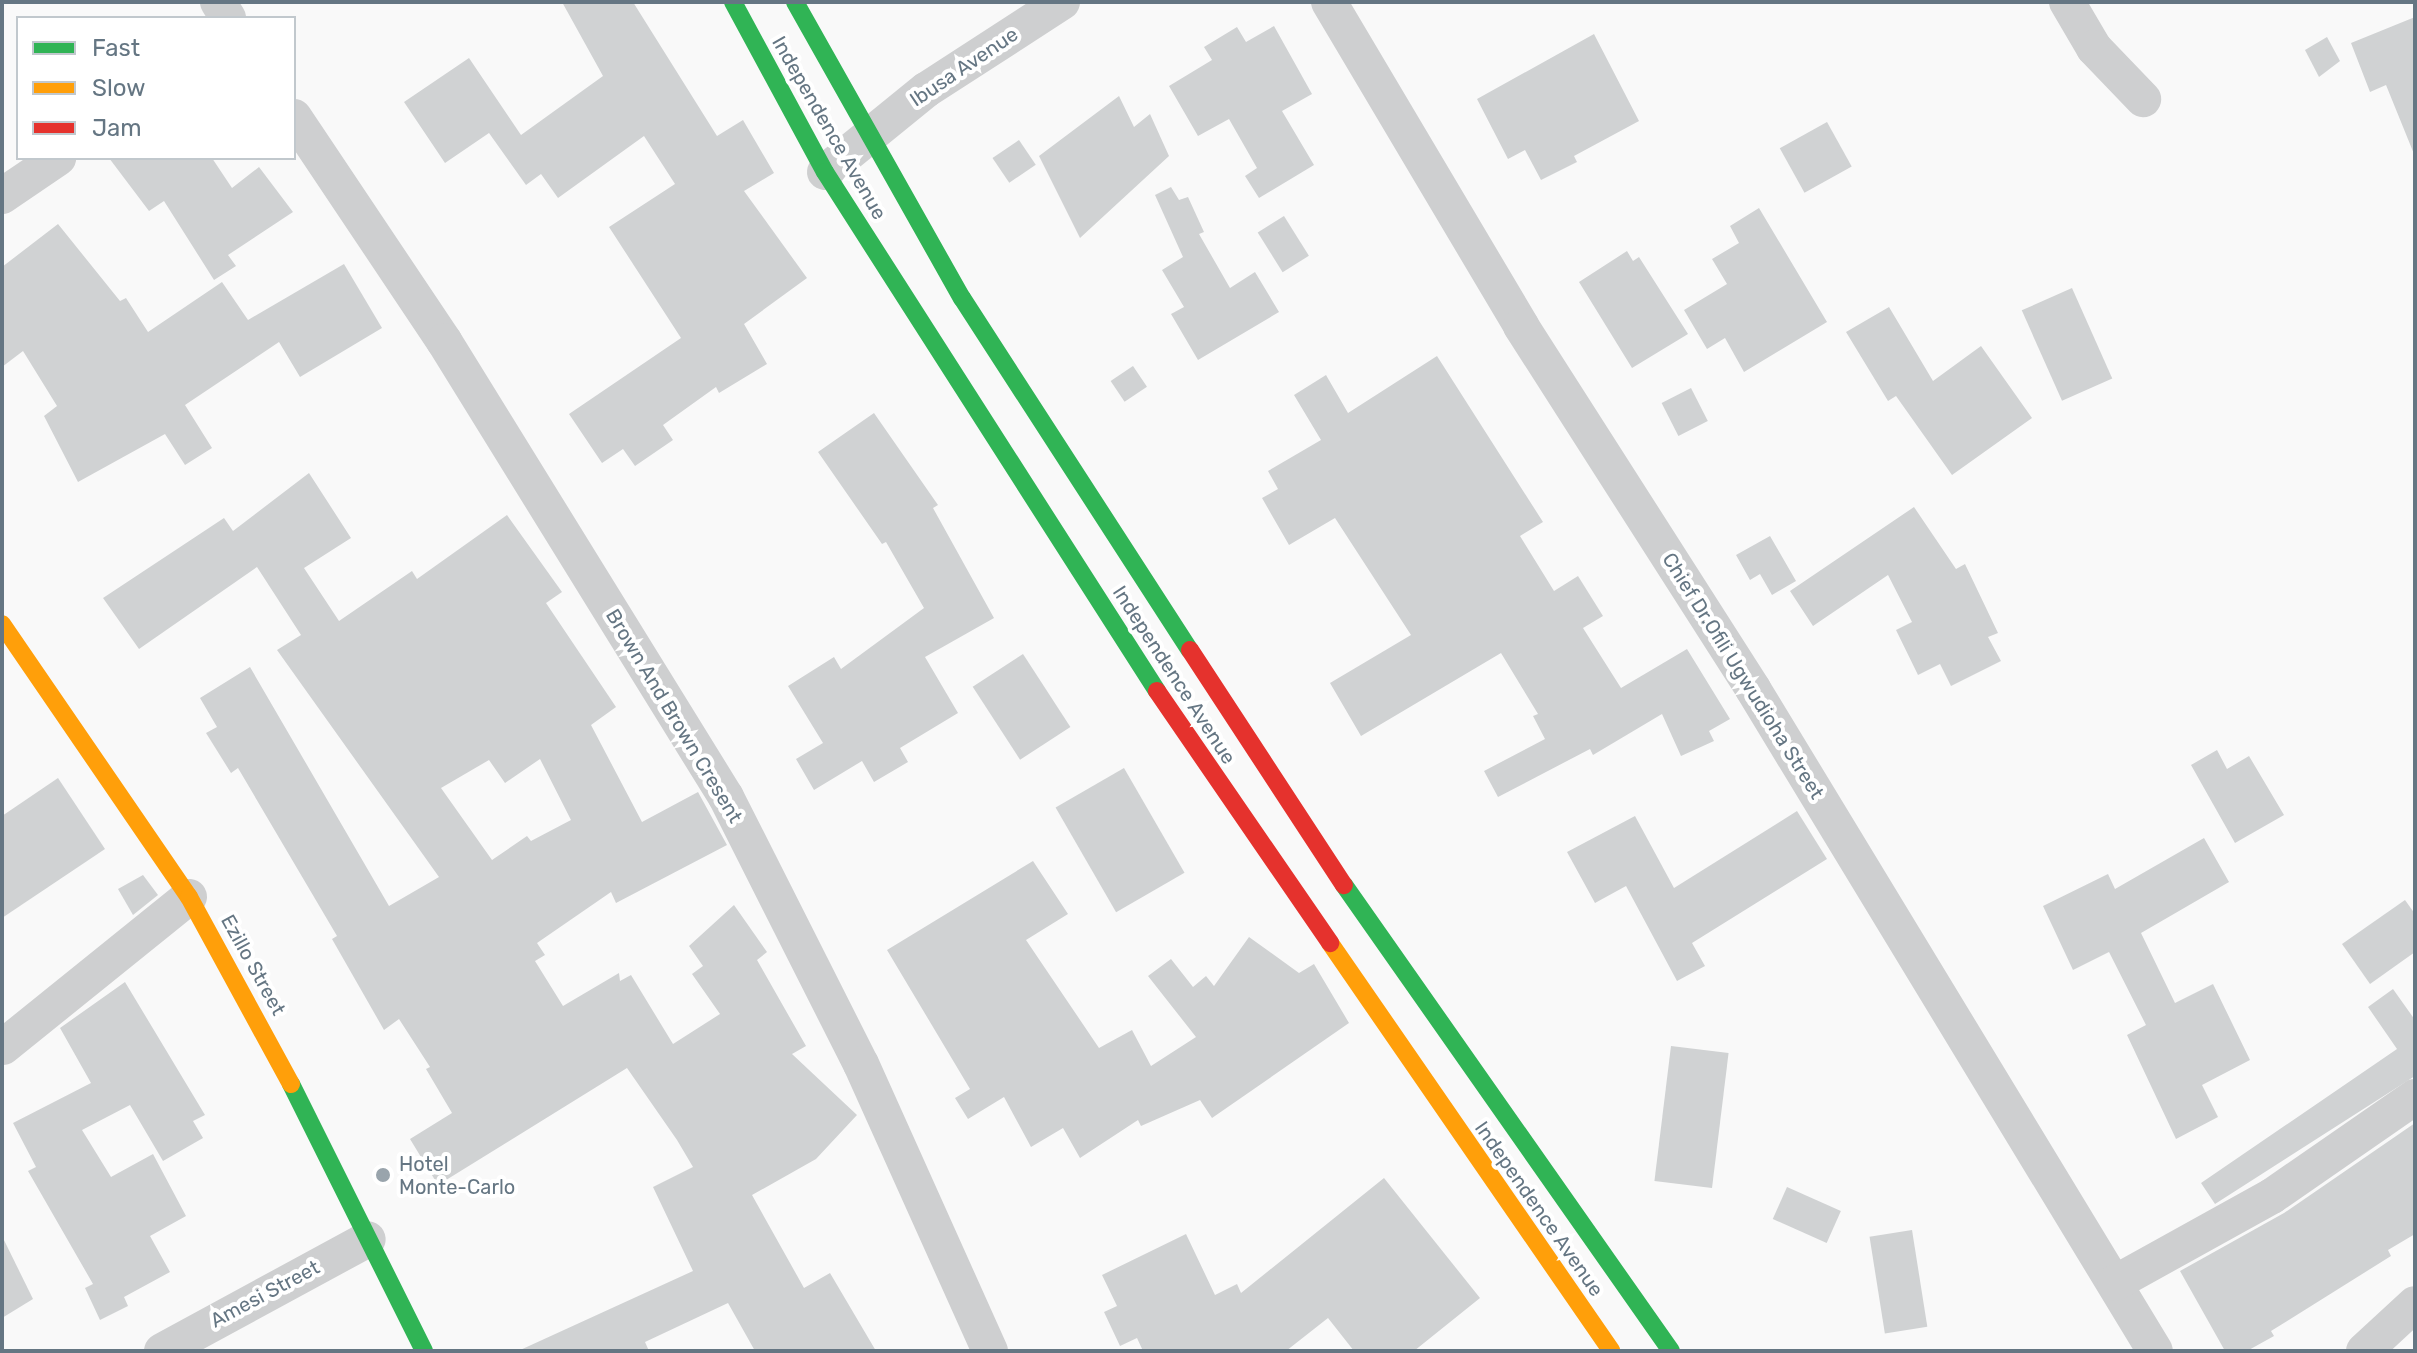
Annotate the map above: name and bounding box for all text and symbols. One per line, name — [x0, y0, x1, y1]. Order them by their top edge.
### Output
legend — [16, 16, 296, 160]
street label: Ibusa Avenue — [905, 22, 1023, 112]
street label: Independence Avenue — [767, 32, 891, 224]
text: Fast — [92, 34, 140, 62]
text: Slow — [92, 74, 145, 102]
text: Jam — [92, 114, 142, 142]
street label: Chief Dr.Ofili Ugwudioha Street — [1657, 548, 1829, 804]
street label: Independence Avenue — [1107, 581, 1241, 769]
street label: Brown And Brown Cresent — [600, 605, 748, 827]
street label: Ezillo Street — [216, 911, 290, 1019]
street label: Independence Avenue — [1469, 1117, 1609, 1301]
place label: Hotel Monte-Carlo — [399, 1152, 515, 1199]
marker: Hotel Monte-Carlo — [374, 1166, 392, 1184]
street label: Amesi Street — [206, 1255, 324, 1333]

